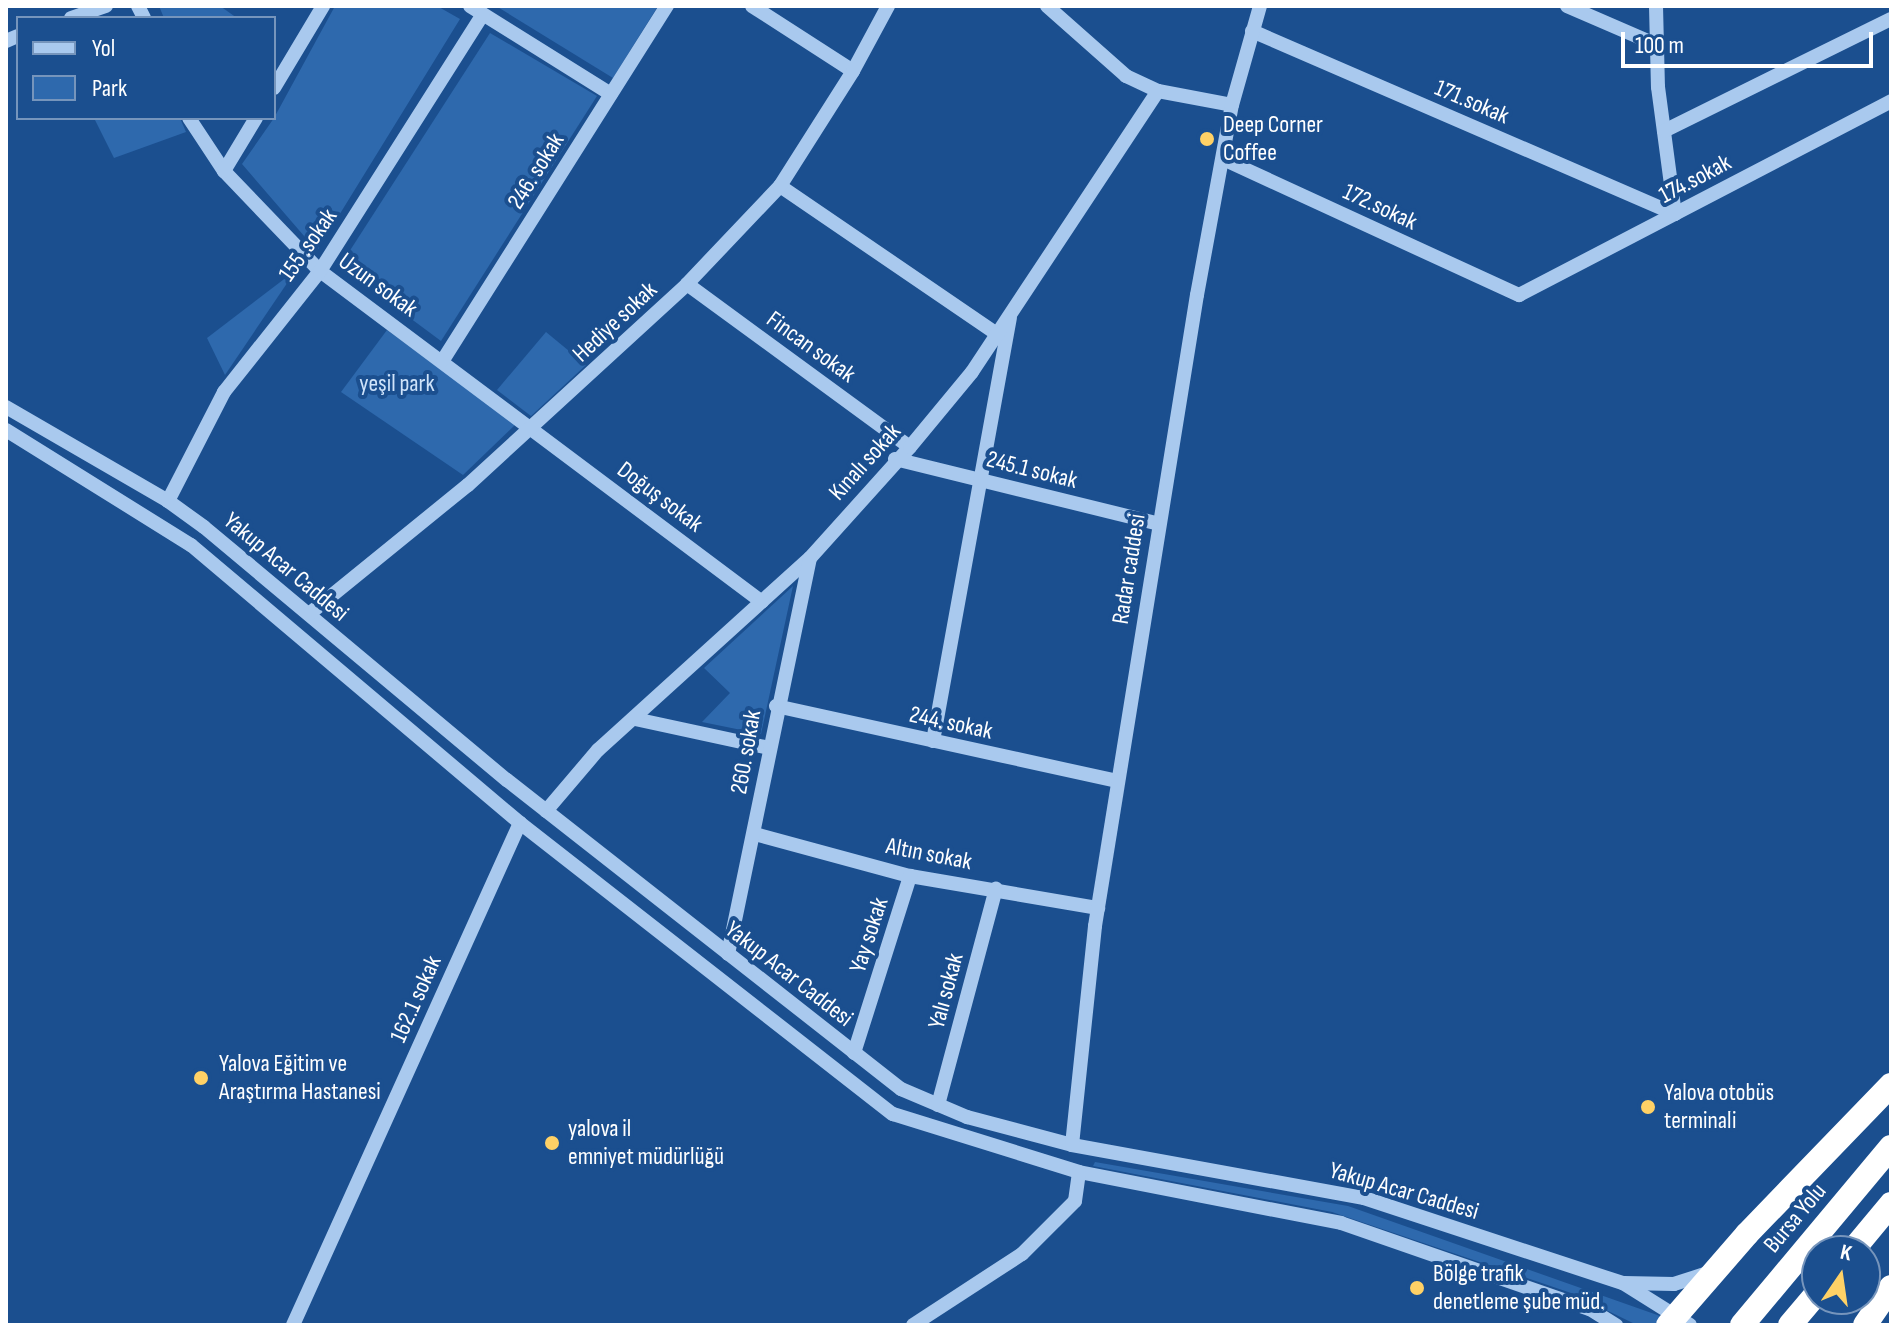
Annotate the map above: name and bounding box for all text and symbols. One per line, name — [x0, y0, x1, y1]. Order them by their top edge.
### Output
legend — [16, 16, 276, 120]
scale bar — [1625, 16, 1877, 66]
text: 100 m — [1635, 31, 1684, 60]
text: Yol — [92, 34, 115, 63]
text: Park — [92, 74, 127, 103]
street label: 171.sokak — [1431, 74, 1513, 130]
place label: Deep Corner Coffee — [1223, 111, 1323, 167]
street label: 246. sokak — [501, 128, 571, 214]
marker: Deep Corner Coffee — [1198, 130, 1216, 148]
street label: 174.sokak — [1654, 148, 1736, 210]
street label: 172.sokak — [1338, 177, 1422, 237]
street label: 155 .sokak — [273, 203, 343, 287]
street label: Uzun sokak — [333, 247, 423, 323]
street label: Hediye sokak — [567, 276, 663, 368]
street label: Fincan sokak — [761, 305, 861, 389]
park label: yeşil park — [359, 370, 435, 398]
street label: Kınalı sokak — [823, 418, 907, 506]
street label: 245.1 sokak — [984, 445, 1080, 495]
street label: Doğuş sokak — [611, 455, 709, 539]
street label: Yakup Acar Caddesi — [218, 506, 354, 628]
street label: Radar caddesi — [1106, 512, 1152, 626]
street label: 244. sokak — [907, 700, 995, 746]
street label: 260. sokak — [724, 708, 768, 796]
street label: Altın sokak — [884, 832, 974, 876]
street label: Yay sokak — [843, 894, 895, 976]
street label: Yakup Acar Caddesi — [719, 915, 859, 1033]
street label: Yalı sokak — [922, 950, 970, 1032]
street label: 162.1 sokak — [384, 951, 448, 1047]
place label: Yalova Eğitim ve Araştırma Hastanesi — [219, 1050, 381, 1106]
marker: Yalova Eğitim ve Araştırma Hastanesi — [190, 1067, 212, 1089]
place label: Yalova otobüs terminali — [1664, 1079, 1774, 1135]
marker: Yalova otobüs terminali — [1639, 1098, 1657, 1116]
place label: yalova il emniyet müdürlüğü — [568, 1115, 724, 1171]
marker: yalova il emniyet müdürlüğü — [543, 1134, 561, 1152]
street label: Yakup Acar Caddesi — [1326, 1156, 1482, 1226]
street label: Bursa Yolu — [1758, 1177, 1832, 1259]
north arrow — [1801, 1235, 1881, 1315]
text: K — [1838, 1239, 1854, 1267]
place label: Bölge trafik denetleme şube müd. — [1433, 1260, 1605, 1316]
marker: Bölge trafik denetleme şube müd. — [1408, 1279, 1426, 1297]

